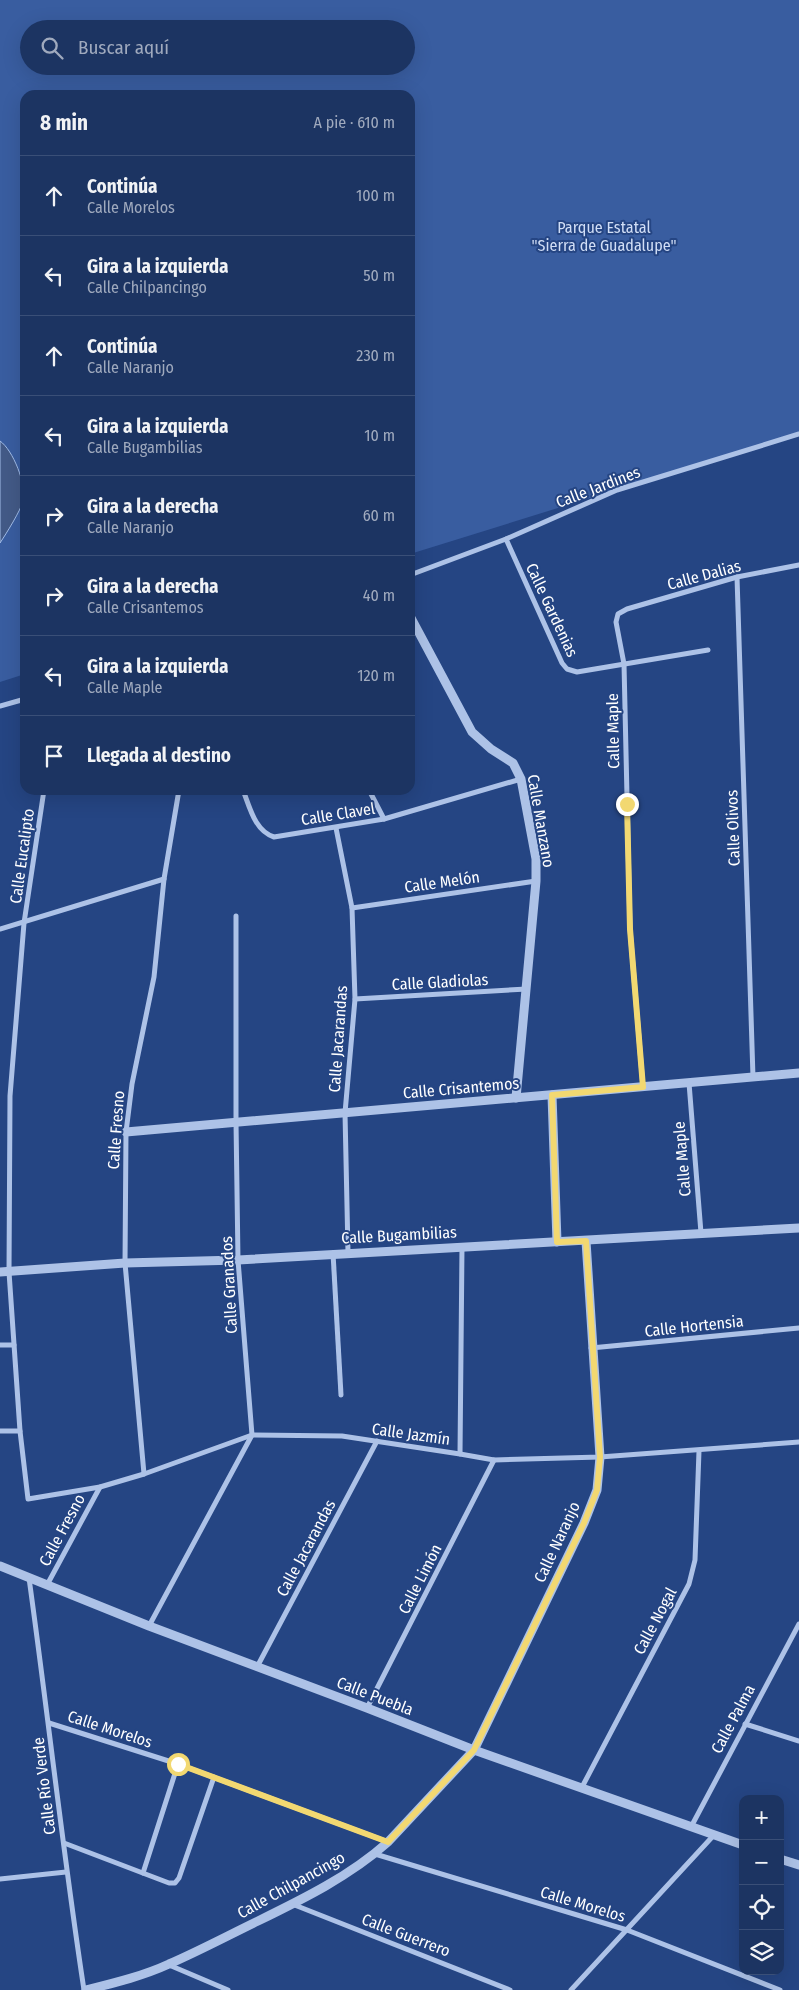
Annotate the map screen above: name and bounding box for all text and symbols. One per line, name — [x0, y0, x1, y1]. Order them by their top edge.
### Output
search box — [20, 20, 415, 75]
icon: search — [38, 34, 66, 62]
text: Buscar aquí — [78, 36, 169, 59]
text: 8 min — [40, 110, 88, 136]
text: A pie · 610 m — [314, 113, 395, 132]
text: Continúa — [87, 175, 158, 198]
icon: ahead — [40, 182, 68, 210]
text: 100 m — [356, 186, 395, 205]
text: Calle Morelos — [87, 198, 175, 217]
park label: Parque Estatal "Sierra de Guadalupe" — [532, 218, 676, 255]
text: Gira a la izquierda — [87, 255, 229, 278]
icon: left — [40, 262, 68, 290]
text: 50 m — [363, 266, 395, 285]
text: Calle Chilpancingo — [87, 278, 207, 297]
text: Continúa — [87, 335, 158, 358]
icon: ahead — [40, 342, 68, 370]
text: 230 m — [356, 346, 395, 365]
text: Calle Naranjo — [87, 358, 174, 377]
text: Gira a la izquierda — [87, 415, 229, 438]
icon: left — [40, 422, 68, 450]
text: 10 m — [364, 426, 395, 445]
text: Calle Bugambilias — [87, 438, 203, 457]
street label: Calle Jardines — [553, 462, 643, 512]
text: Gira a la derecha — [87, 495, 219, 518]
icon: right — [40, 502, 68, 530]
text: 60 m — [363, 506, 395, 525]
text: Calle Naranjo — [87, 518, 174, 537]
street label: Calle Dalias — [665, 556, 743, 594]
street label: Calle Gardenias — [522, 560, 582, 660]
text: Gira a la derecha — [87, 575, 219, 598]
icon: right — [40, 582, 68, 610]
text: 40 m — [363, 586, 395, 605]
text: Calle Crisantemos — [87, 598, 204, 617]
text: Gira a la izquierda — [87, 655, 229, 678]
icon: left — [40, 662, 68, 690]
text: 120 m — [357, 666, 395, 685]
text: Calle Maple — [87, 678, 162, 697]
street label: Calle Maple — [603, 693, 623, 769]
icon: arrive — [40, 742, 68, 770]
text: Llegada al destino — [87, 744, 231, 767]
street label: Calle Manzano — [523, 773, 559, 869]
street label: Calle Olivos — [722, 789, 744, 866]
route end — [616, 793, 639, 816]
street label: Calle Clavel — [300, 799, 376, 829]
street label: Calle Eucalipto — [6, 807, 38, 905]
street label: Calle Melón — [403, 867, 481, 897]
street label: Calle Gladiolas — [391, 970, 489, 994]
street label: Calle Jacarandas — [325, 985, 351, 1093]
street label: Calle Crisantemos — [402, 1073, 520, 1103]
street label: Calle Fresno — [104, 1090, 128, 1170]
street label: Calle Maple — [669, 1120, 695, 1197]
street label: Calle Bugambilias — [341, 1222, 457, 1248]
street label: Calle Granados — [217, 1235, 241, 1334]
street label: Calle Hortensia — [644, 1311, 745, 1341]
street label: Calle Jazmín — [371, 1419, 451, 1449]
street label: Calle Fresno — [35, 1491, 89, 1569]
street label: Calle Jacarandas — [273, 1496, 340, 1600]
street label: Calle Naranjo — [530, 1499, 584, 1585]
street label: Calle Limón — [394, 1541, 446, 1617]
street label: Calle Nogal — [629, 1584, 681, 1658]
street label: Calle Puebla — [334, 1673, 416, 1719]
street label: Calle Palma — [707, 1681, 759, 1757]
street label: Calle Morelos — [65, 1706, 155, 1752]
street label: Calle Río Verde — [29, 1736, 59, 1836]
route start — [167, 1753, 190, 1776]
map controls — [739, 1795, 784, 1975]
button: + — [739, 1795, 784, 1840]
button: − — [739, 1840, 784, 1885]
street label: Calle Chilpancingo — [234, 1848, 348, 1922]
street label: Calle Morelos — [538, 1882, 628, 1926]
button: locate — [739, 1885, 784, 1930]
street label: Calle Guerrero — [359, 1909, 453, 1961]
button: layers — [739, 1930, 784, 1975]

